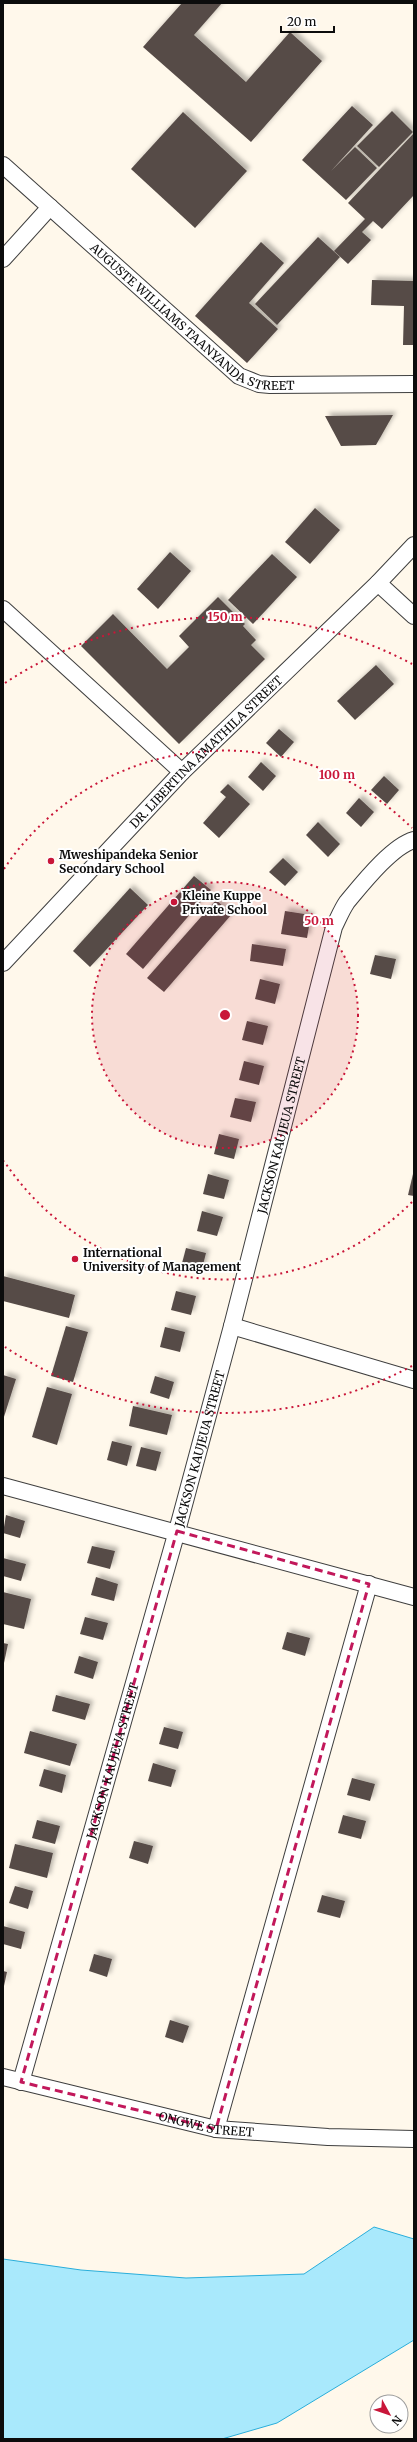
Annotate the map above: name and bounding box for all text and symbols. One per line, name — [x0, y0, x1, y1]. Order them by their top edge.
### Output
scale bar — [281, 8, 334, 34]
text: 20 m — [287, 14, 316, 29]
street label: AUGUSTE WILLIAMS TAANYANDA STREET — [87, 239, 295, 393]
text: 150 m — [208, 609, 243, 624]
street label: DR. LIBERTINA AMATHILA STREET — [126, 672, 286, 831]
text: 100 m — [319, 767, 355, 782]
place label: Mweshipandeka Senior Secondary School — [59, 847, 198, 876]
marker: Mweshipandeka Senior Secondary School — [46, 856, 56, 866]
place label: Kleine Kuppe Private School — [182, 888, 267, 917]
marker: Kleine Kuppe Private School — [169, 897, 179, 907]
text: 50 m — [304, 913, 334, 928]
centre of rings — [218, 1008, 232, 1022]
street label: JACKSON KAUJEUA STREET — [253, 1054, 308, 1216]
place label: International University of Management — [83, 1245, 241, 1274]
marker: International University of Management — [70, 1254, 80, 1264]
street label: JACKSON KAUJEUA STREET — [171, 1368, 227, 1529]
street label: JACKSON KAUJEUA STREET — [83, 1680, 141, 1841]
street label: ONGWE STREET — [157, 2108, 255, 2139]
north arrow — [369, 2394, 409, 2434]
text: N — [388, 2413, 405, 2428]

